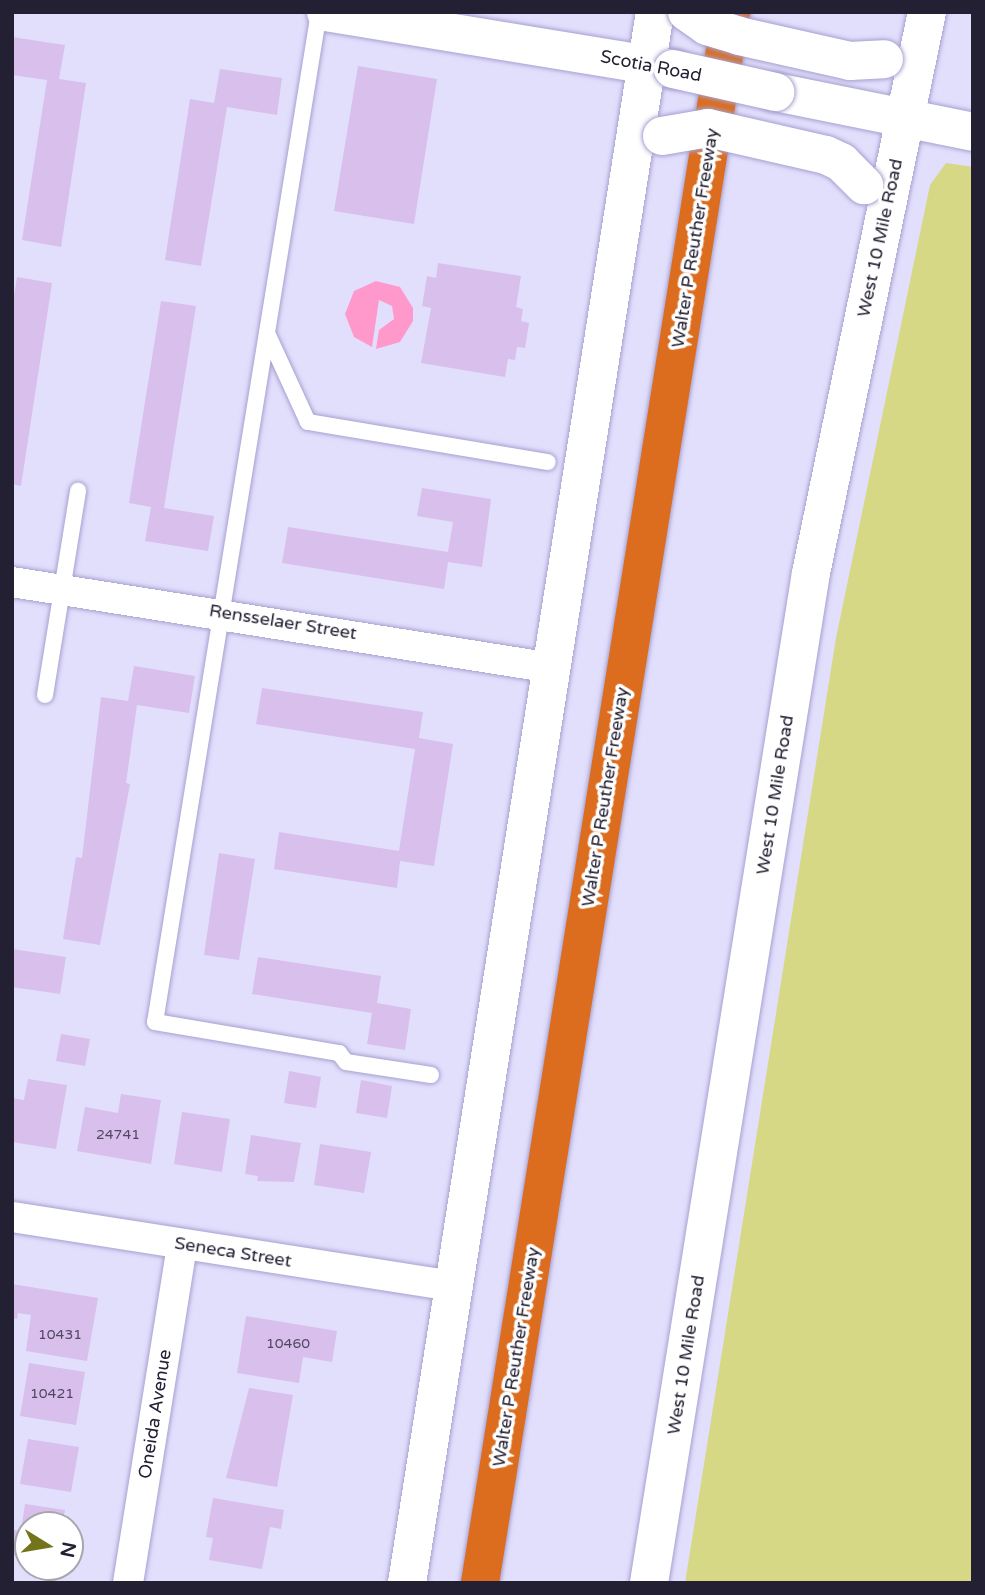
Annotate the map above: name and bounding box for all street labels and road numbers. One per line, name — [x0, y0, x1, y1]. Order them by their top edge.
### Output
street label: Scotia Road — [598, 46, 704, 86]
street label: Walter P Reuther Freeway — [667, 127, 723, 349]
street label: West 10 Mile Road — [853, 157, 907, 319]
street label: Rensselaer Street — [208, 600, 358, 644]
street label: Walter P Reuther Freeway — [577, 686, 633, 908]
street label: West 10 Mile Road — [752, 714, 798, 876]
street label: Seneca Street — [173, 1232, 293, 1272]
street label: Walter P Reuther Freeway — [488, 1246, 544, 1468]
street label: West 10 Mile Road — [663, 1274, 709, 1436]
street label: Oneida Avenue — [134, 1348, 176, 1480]

